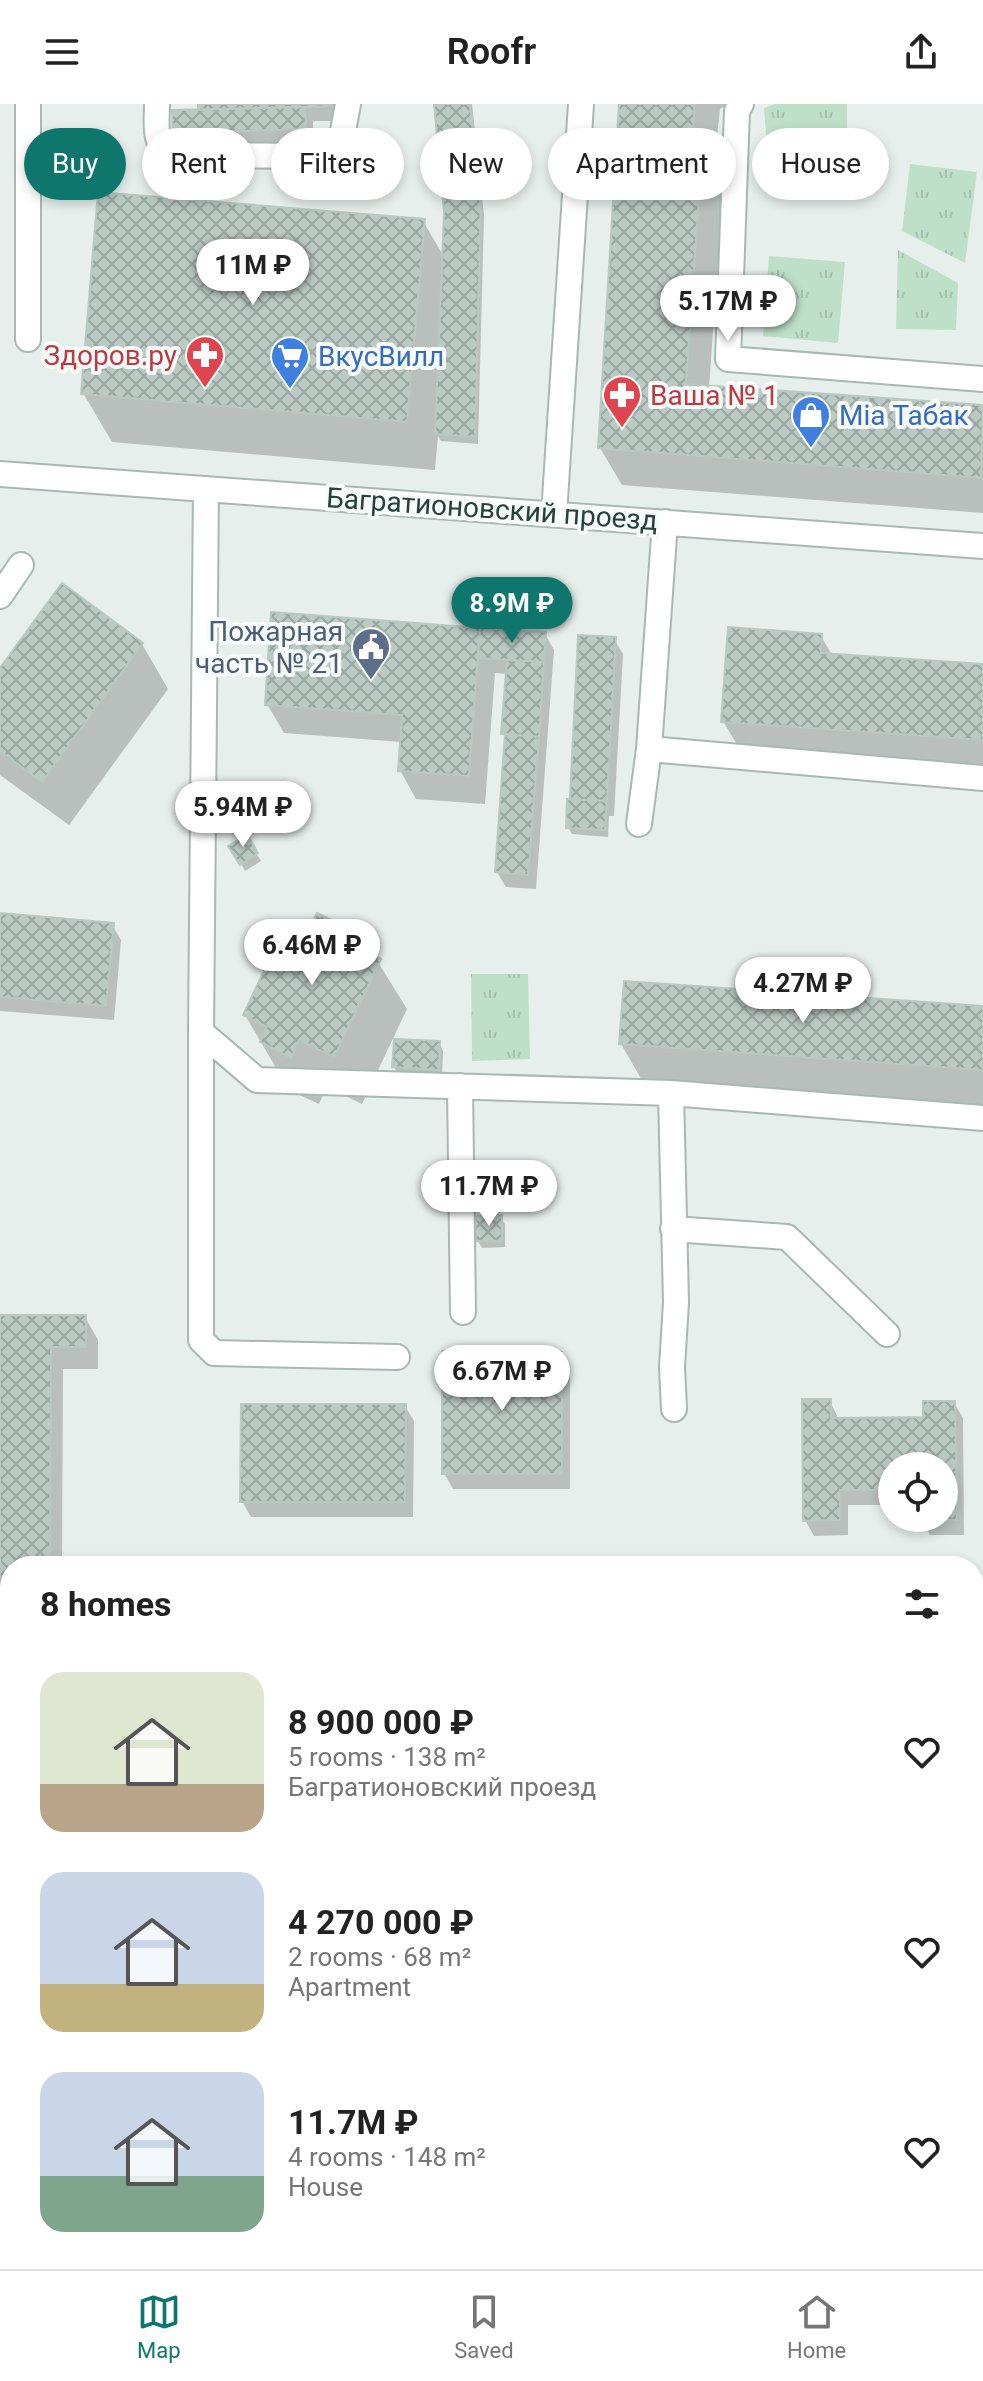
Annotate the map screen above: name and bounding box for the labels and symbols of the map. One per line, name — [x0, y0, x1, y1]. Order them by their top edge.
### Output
pin: 11M ₽ — [197, 239, 309, 307]
pin: 5.17M ₽ — [654, 275, 802, 343]
pharmacy icon: Здоров.ру — [184, 334, 226, 389]
supermarket icon: ВкусВилл — [269, 335, 311, 390]
place label: Здоров.ру — [44, 339, 177, 372]
place label: ВкусВилл — [318, 340, 444, 373]
pharmacy icon: Ваша № 1 — [601, 374, 643, 429]
place label: Ваша № 1 — [650, 379, 779, 412]
shop icon: Mia Табак — [790, 394, 832, 449]
place label: Mia Табак — [839, 399, 969, 432]
street label: Багратионовский проезд — [325, 481, 659, 537]
pin: 8.9M ₽ — [447, 577, 577, 645]
place label: Пожарная часть № 21 — [195, 615, 343, 680]
public building icon: Пожарная часть № 21 — [350, 626, 392, 681]
pin: 5.94M ₽ — [169, 781, 317, 849]
pin: 6.46M ₽ — [238, 919, 386, 987]
pin: 4.27M ₽ — [729, 957, 877, 1025]
pin: 11.7M ₽ — [415, 1160, 563, 1228]
pin: 6.67M ₽ — [428, 1345, 576, 1413]

